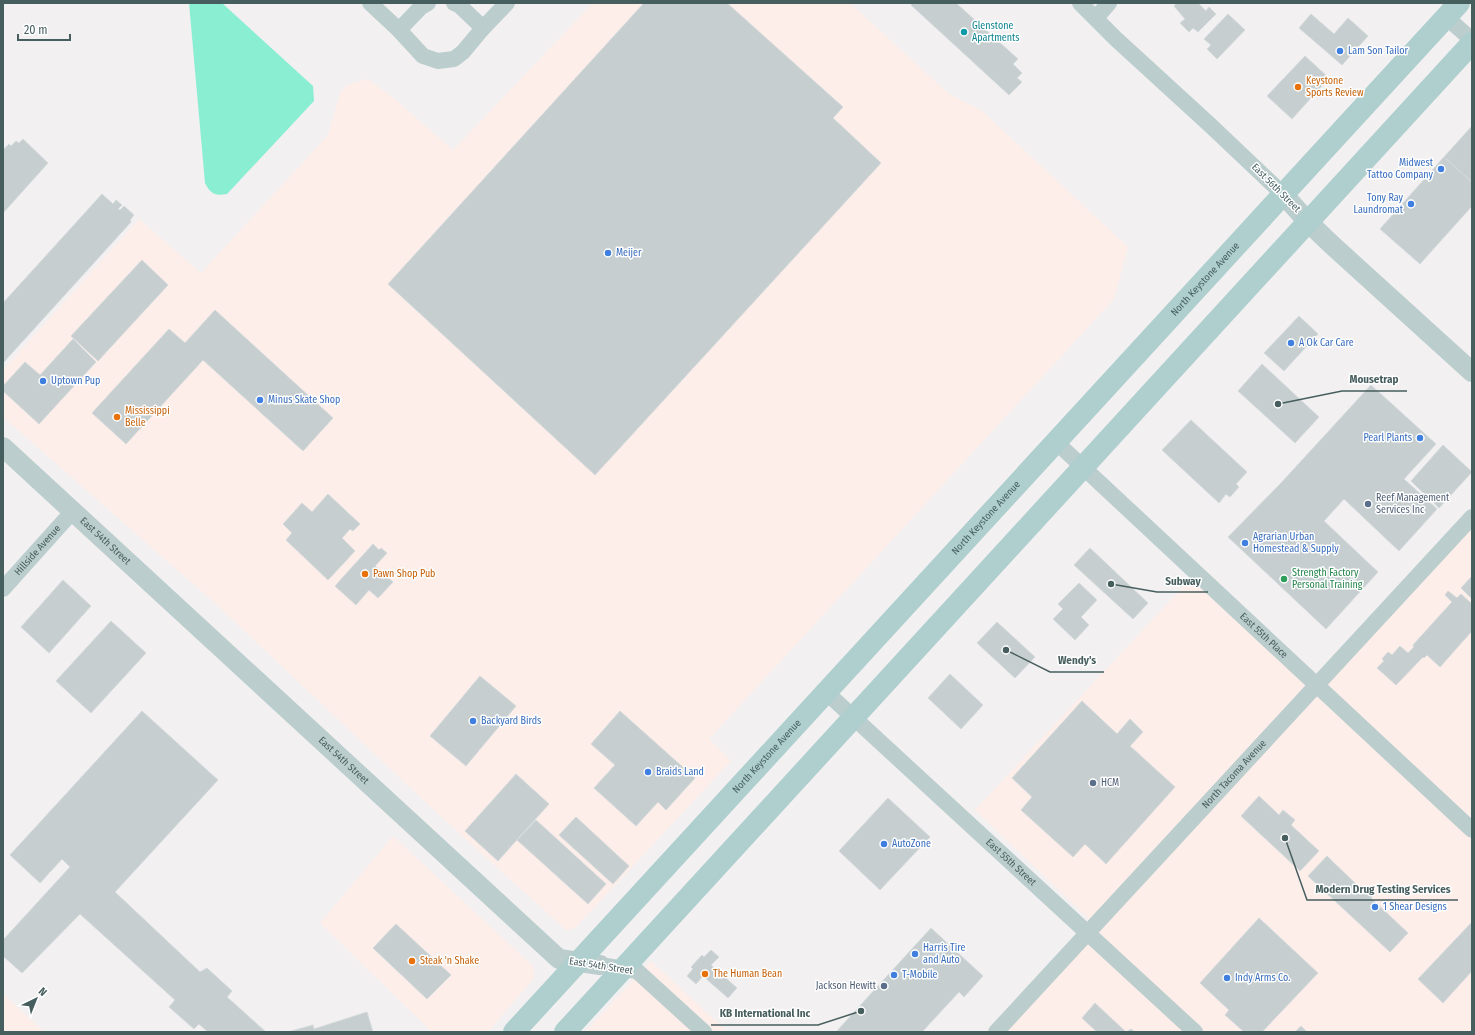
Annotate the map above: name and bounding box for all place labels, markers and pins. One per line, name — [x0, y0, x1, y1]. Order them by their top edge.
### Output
place label: Glenstone Apartments — [972, 20, 1020, 44]
marker: Glenstone Apartments — [959, 27, 969, 37]
place label: Lam Son Tailor — [1348, 45, 1409, 57]
marker: Lam Son Tailor — [1335, 46, 1345, 56]
place label: Keystone Sports Review — [1306, 75, 1364, 99]
marker: Keystone Sports Review — [1293, 82, 1303, 92]
place label: Midwest Tattoo Company — [1367, 157, 1434, 181]
marker: Midwest Tattoo Company — [1436, 164, 1446, 174]
place label: Tony Ray Laundromat — [1354, 192, 1404, 216]
marker: Tony Ray Laundromat — [1406, 199, 1416, 209]
place label: Meijer — [616, 247, 642, 259]
marker: Meijer — [603, 248, 613, 258]
place label: A Ok Car Care — [1299, 337, 1354, 349]
marker: A Ok Car Care — [1286, 338, 1296, 348]
callout: Mousetrap — [1342, 368, 1407, 391]
place label: Uptown Pup — [51, 375, 100, 387]
marker: Uptown Pup — [38, 376, 48, 386]
place label: Minus Skate Shop — [268, 394, 340, 406]
marker: Minus Skate Shop — [255, 395, 265, 405]
place label: Mississippi Belle — [125, 405, 170, 429]
marker: Mississippi Belle — [112, 412, 122, 422]
place label: Pearl Plants — [1363, 432, 1412, 444]
marker: Pearl Plants — [1415, 433, 1425, 443]
place label: Reef Management Services Inc — [1376, 492, 1450, 516]
marker: Reef Management Services Inc — [1363, 499, 1373, 509]
place label: Agrarian Urban Homestead & Supply — [1253, 531, 1339, 555]
marker: Agrarian Urban Homestead & Supply — [1240, 538, 1250, 548]
place label: Strength Factory Personal Training — [1292, 567, 1363, 591]
place label: Pawn Shop Pub — [373, 568, 435, 580]
marker: Pawn Shop Pub — [360, 569, 370, 579]
callout: Subway — [1157, 569, 1208, 592]
marker: Strength Factory Personal Training — [1279, 574, 1289, 584]
callout: Wendy's — [1050, 649, 1104, 672]
place label: Backyard Birds — [481, 715, 541, 727]
marker: Backyard Birds — [468, 716, 478, 726]
place label: Braids Land — [656, 766, 704, 778]
marker: Braids Land — [643, 767, 653, 777]
place label: HCM — [1101, 777, 1119, 789]
marker: HCM — [1088, 778, 1098, 788]
place label: AutoZone — [892, 838, 931, 850]
marker: AutoZone — [879, 839, 889, 849]
callout: Modern Drug Testing Services — [1307, 877, 1458, 900]
place label: 1 Shear Designs — [1383, 901, 1447, 913]
marker: 1 Shear Designs — [1370, 902, 1380, 912]
place label: Harris Tire and Auto — [923, 942, 965, 966]
marker: Harris Tire and Auto — [910, 949, 920, 959]
place label: Steak 'n Shake — [420, 955, 479, 967]
marker: Steak 'n Shake — [407, 956, 417, 966]
place label: The Human Bean — [713, 968, 782, 980]
marker: The Human Bean — [700, 969, 710, 979]
place label: T-Mobile — [902, 969, 938, 981]
marker: T-Mobile — [889, 970, 899, 980]
place label: Indy Arms Co. — [1235, 972, 1290, 984]
marker: Indy Arms Co. — [1222, 973, 1232, 983]
place label: Jackson Hewitt — [816, 980, 877, 992]
marker: Jackson Hewitt — [879, 981, 889, 991]
callout: KB International Inc — [711, 1002, 818, 1025]

